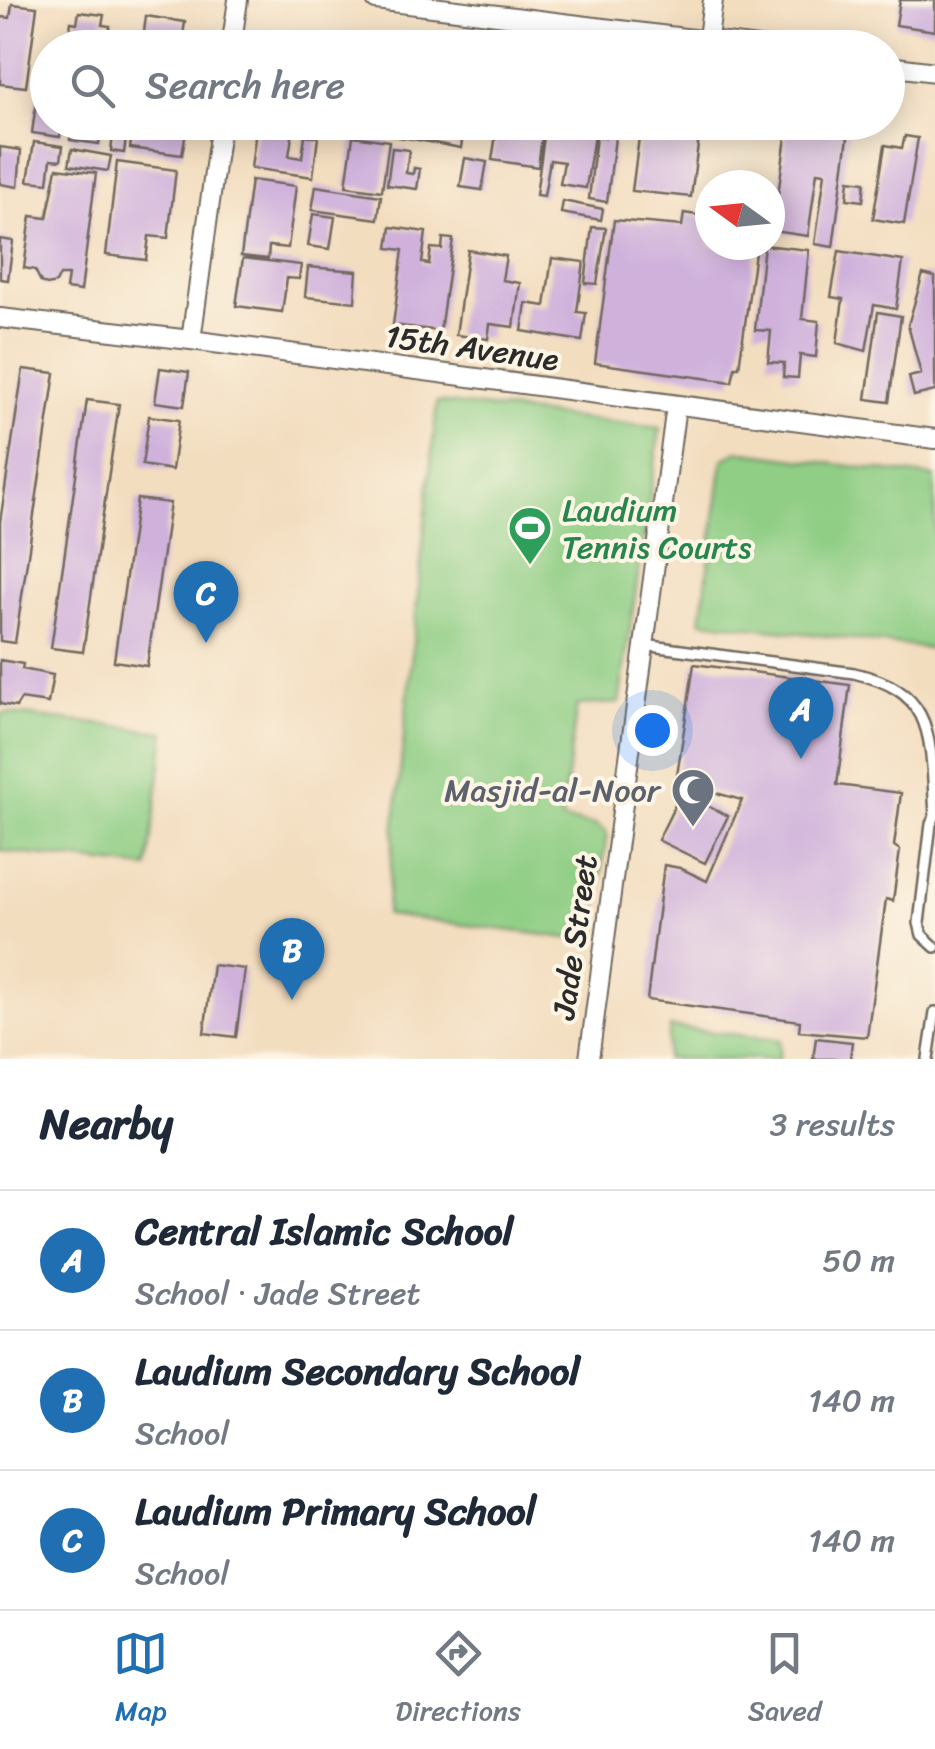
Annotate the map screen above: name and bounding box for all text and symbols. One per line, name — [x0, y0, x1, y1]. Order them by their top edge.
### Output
search box — [30, 30, 905, 140]
text: Search here — [145, 52, 345, 119]
icon: search — [65, 58, 120, 113]
north arrow — [695, 170, 785, 260]
street label: 15th Avenue — [382, 308, 562, 388]
place label: Laudium Tennis Courts — [562, 482, 751, 576]
sports icon: Laudium Tennis Courts — [507, 505, 553, 566]
pin: C — [174, 560, 238, 643]
pin: A — [768, 676, 834, 759]
your location — [627, 705, 678, 756]
place label: Masjid-al-Noor — [444, 762, 662, 819]
mosque icon: Masjid-al-Noor — [670, 767, 716, 828]
street label: Jade Street — [535, 851, 615, 1024]
pin: B — [260, 918, 324, 1000]
text: Nearby — [40, 1087, 173, 1161]
text: 3 results — [770, 1096, 895, 1153]
text: Central Islamic School — [135, 1198, 513, 1265]
text: A — [62, 1232, 83, 1289]
text: 50 m — [822, 1232, 895, 1289]
text: School · Jade Street — [135, 1265, 420, 1322]
text: Laudium Secondary School — [135, 1338, 580, 1405]
text: B — [62, 1372, 83, 1429]
text: 140 m — [808, 1372, 895, 1429]
text: School — [135, 1405, 229, 1462]
text: Laudium Primary School — [135, 1478, 536, 1545]
text: C — [63, 1512, 82, 1569]
text: 140 m — [808, 1512, 895, 1569]
text: School — [135, 1545, 229, 1602]
tab: Map — [113, 1626, 168, 1735]
tab: Directions — [395, 1626, 521, 1735]
tab: Saved — [748, 1626, 822, 1735]

